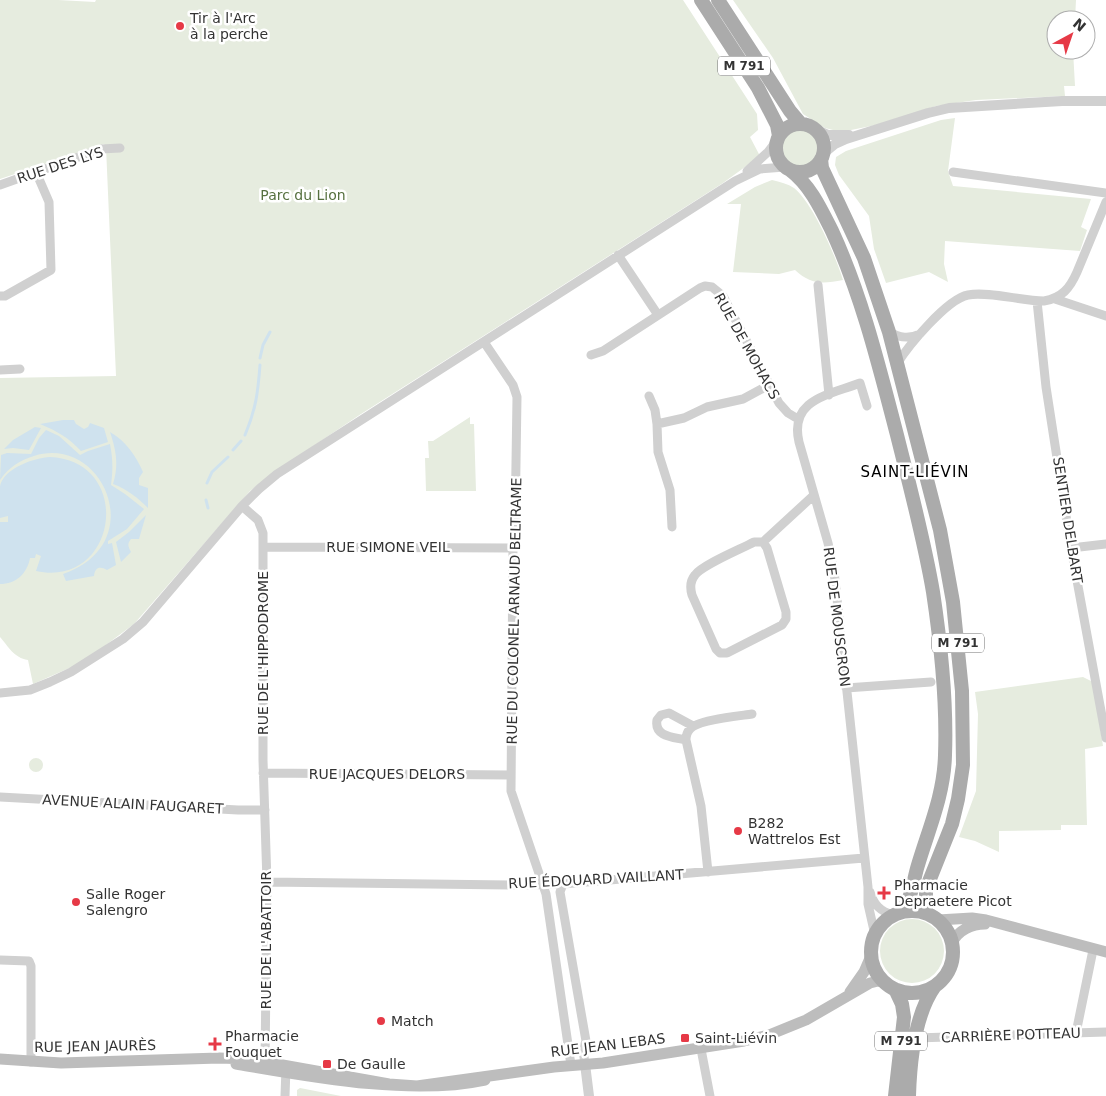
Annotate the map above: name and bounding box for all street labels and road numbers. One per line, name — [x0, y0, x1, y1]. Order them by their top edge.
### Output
road number: M 791 — [718, 56, 770, 76]
street label: RUE DES LYS — [15, 144, 105, 186]
street label: RUE DE MOHACS — [711, 290, 783, 402]
street label: SENTIER DELBART — [1050, 456, 1086, 585]
street label: RUE DU COLONEL ARNAUD BELTRAME — [504, 477, 524, 745]
street label: RUE SIMONE VEIL — [326, 539, 450, 555]
street label: RUE DE MOUSCRON — [820, 546, 854, 688]
street label: RUE DE L'HIPPODROME — [255, 571, 271, 735]
road number: M 791 — [932, 634, 984, 652]
street label: RUE JACQUES DELORS — [309, 766, 465, 782]
street label: AVENUE ALAIN FAUGARET — [42, 791, 225, 817]
street label: RUE ÉDOUARD VAILLANT — [508, 866, 685, 892]
street label: RUE DE L'ABATTOIR — [258, 871, 274, 1009]
street label: CARRIÈRE POTTEAU — [941, 1025, 1081, 1045]
street label: RUE JEAN LEBAS — [550, 1030, 666, 1060]
road number: M 791 — [875, 1032, 927, 1050]
street label: RUE JEAN JAURÈS — [34, 1037, 156, 1055]

